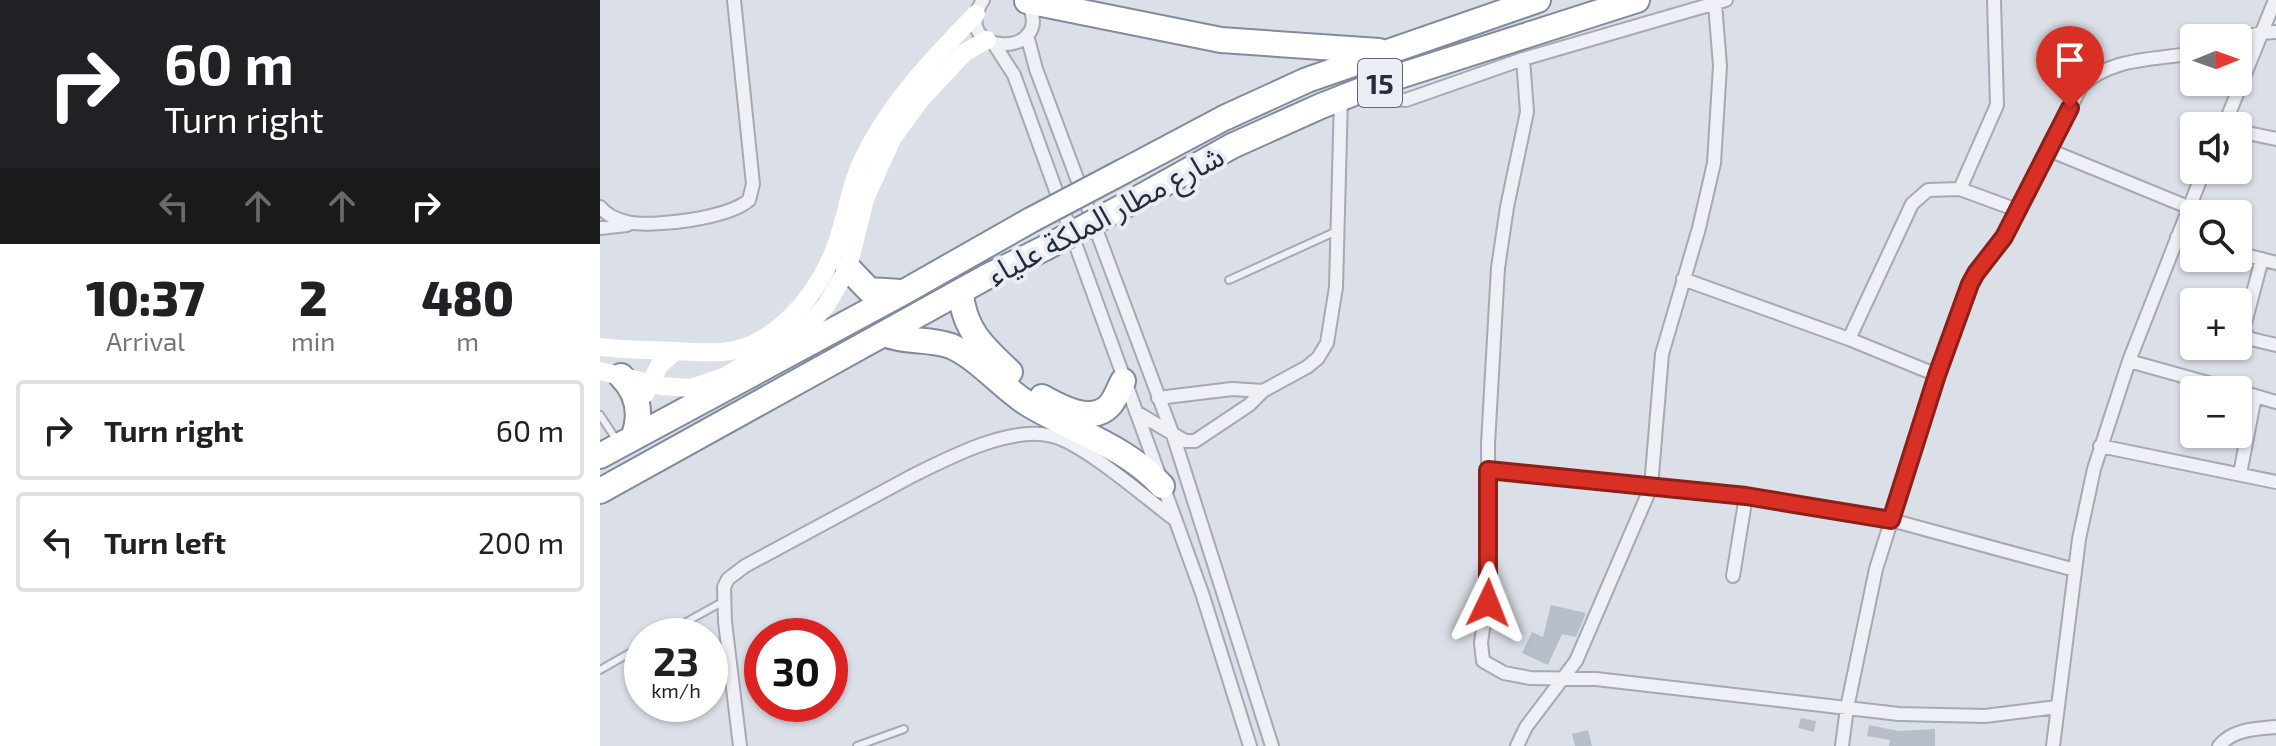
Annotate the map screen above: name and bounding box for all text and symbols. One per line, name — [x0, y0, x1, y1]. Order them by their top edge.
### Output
north arrow — [2180, 24, 2252, 96]
map controls — [2180, 24, 2252, 448]
pin — [2036, 26, 2104, 108]
text: 60 m — [164, 29, 294, 96]
icon: right — [32, 32, 136, 136]
icon: arrive — [2048, 38, 2092, 82]
road number: 15 — [1358, 59, 1402, 107]
text: Turn right — [164, 97, 324, 140]
button: sound — [2180, 112, 2252, 184]
street label: شارع مطار الملكة علياء — [981, 136, 1232, 297]
icon: left — [152, 184, 196, 228]
icon: ahead — [236, 184, 280, 228]
icon: ahead — [320, 184, 364, 228]
icon: right — [404, 184, 448, 228]
button: search — [2180, 200, 2252, 272]
text: 10:37 — [86, 268, 205, 326]
text: 2 — [299, 268, 327, 326]
text: 480 — [421, 268, 514, 326]
button: + — [2180, 288, 2252, 360]
text: Arrival — [106, 325, 185, 356]
text: min — [291, 325, 335, 356]
text: m — [456, 325, 479, 356]
button: − — [2180, 376, 2252, 448]
icon: right — [36, 408, 80, 452]
text: Turn right — [104, 412, 244, 448]
text: 60 m — [496, 412, 564, 448]
icon: left — [36, 520, 80, 564]
text: Turn left — [104, 524, 226, 560]
text: 200 m — [478, 524, 564, 560]
position arrow — [1446, 561, 1530, 645]
speed limit sign: 30 — [744, 618, 848, 722]
text: 23 — [653, 636, 699, 684]
text: km/h — [651, 678, 701, 702]

